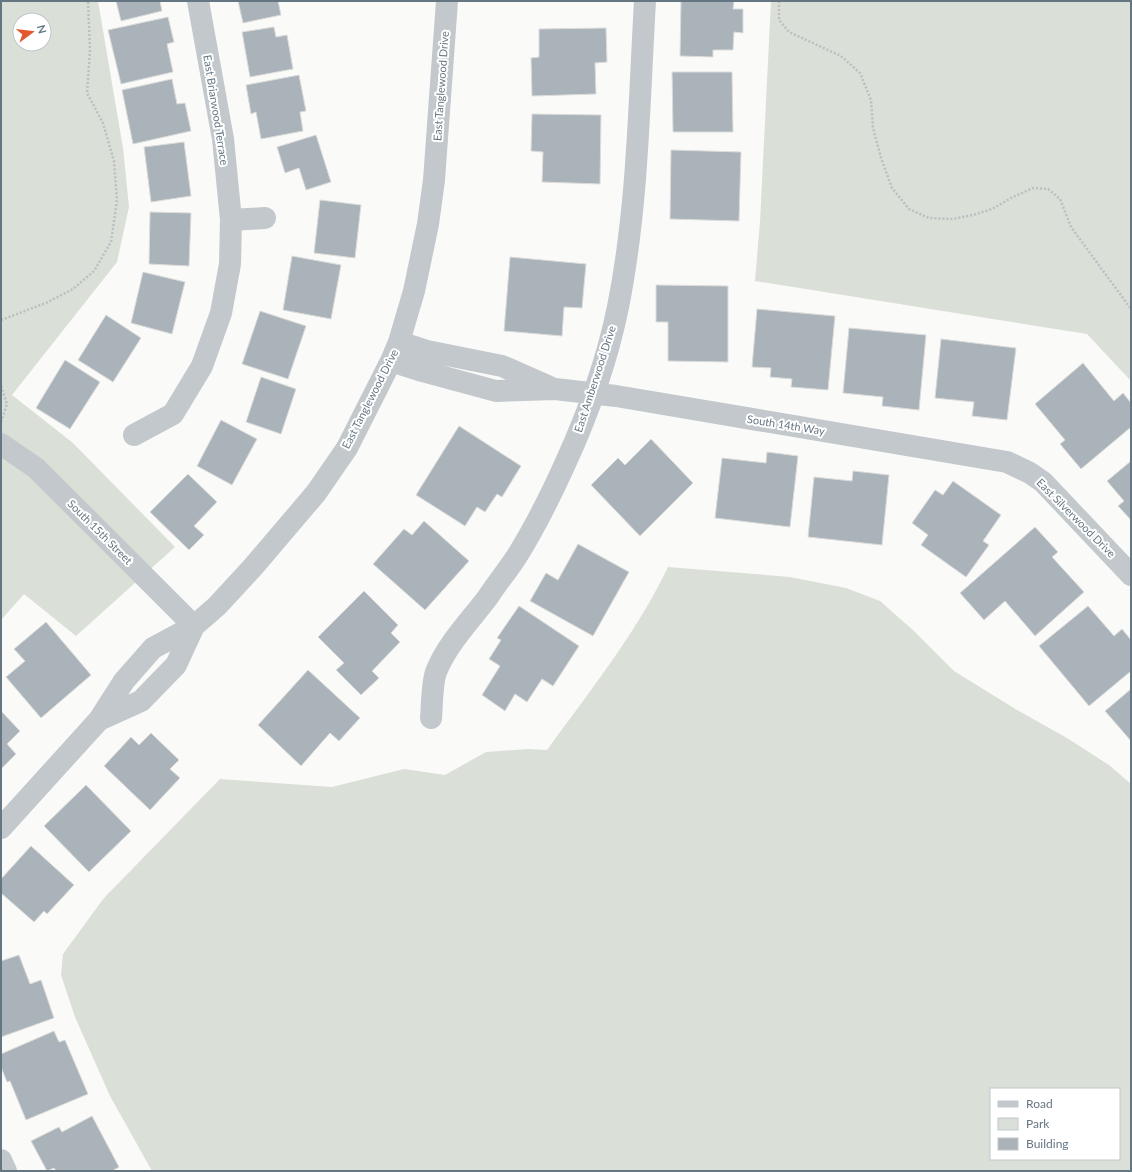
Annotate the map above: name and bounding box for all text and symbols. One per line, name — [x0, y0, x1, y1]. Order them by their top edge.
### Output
north arrow — [12, 12, 52, 52]
text: N — [35, 24, 50, 35]
street label: East Tanglewood Drive — [430, 30, 451, 141]
street label: East Briarwood Terrace — [201, 54, 232, 166]
street label: East Amberwood Drive — [571, 324, 618, 434]
street label: East Tanglewood Drive — [339, 347, 400, 451]
street label: South 14th Way — [746, 412, 826, 437]
street label: East Silverwood Drive — [1034, 476, 1119, 560]
street label: South 15th Street — [65, 497, 135, 567]
legend — [990, 1088, 1120, 1160]
text: Road — [1026, 1096, 1053, 1111]
text: Park — [1026, 1116, 1050, 1131]
text: Building — [1026, 1136, 1069, 1151]

